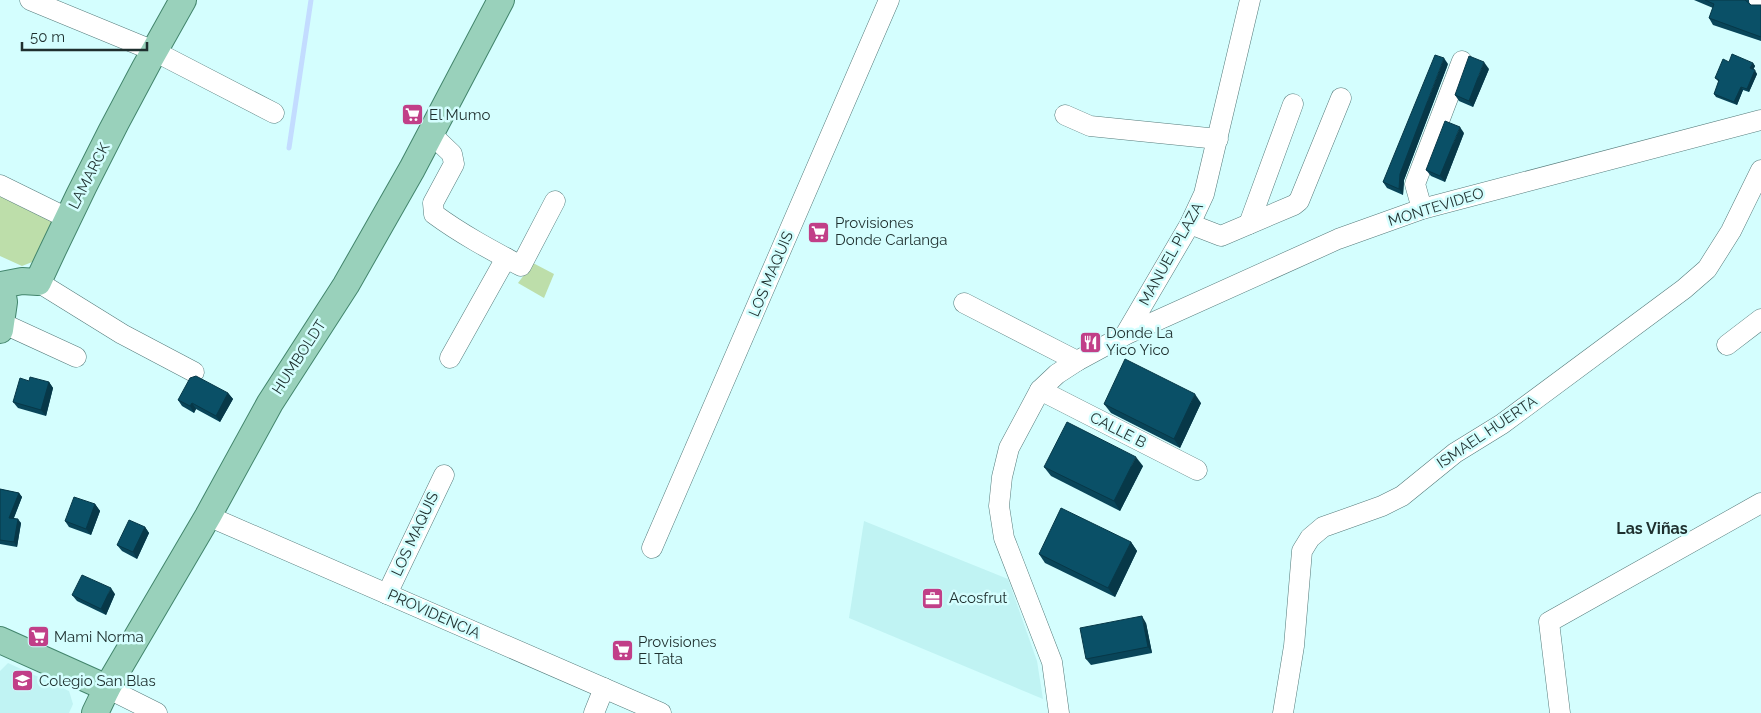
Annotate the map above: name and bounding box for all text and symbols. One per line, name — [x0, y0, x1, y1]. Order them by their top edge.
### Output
scale bar — [22, 20, 148, 52]
text: 50 m — [30, 28, 65, 46]
supermarket icon: El Mumo — [401, 103, 425, 127]
place label: El Mumo — [429, 106, 490, 124]
street label: LAMARCK — [65, 140, 114, 212]
street label: MONTEVIDEO — [1386, 184, 1486, 230]
street label: MANUEL PLAZA — [1135, 199, 1207, 309]
place label: Provisiones Donde Carlanga — [835, 214, 948, 249]
supermarket icon: Provisiones Donde Carlanga — [807, 220, 831, 244]
street label: LOS MAQUIS — [745, 229, 797, 319]
street label: HUMBOLDT — [268, 316, 330, 398]
place label: Donde La Yico Yico — [1106, 324, 1173, 359]
restaurant icon: Donde La Yico Yico — [1078, 330, 1102, 354]
street label: ISMAEL HUERTA — [1434, 392, 1540, 472]
street label: CALLE B — [1087, 408, 1149, 452]
street label: LOS MAQUIS — [388, 489, 442, 579]
district label: Las Viñas — [1616, 519, 1688, 538]
street label: PROVIDENCIA — [385, 586, 483, 642]
office icon: Acosfrut — [921, 586, 945, 610]
place label: Acosfrut — [949, 589, 1007, 607]
supermarket icon: Mami Norma — [26, 625, 50, 649]
place label: Mami Norma — [54, 628, 144, 646]
place label: Provisiones El Tata — [638, 633, 717, 668]
supermarket icon: Provisiones El Tata — [610, 639, 634, 663]
school or university icon: Colegio San Blas — [11, 669, 35, 693]
place label: Colegio San Blas — [39, 672, 156, 690]

